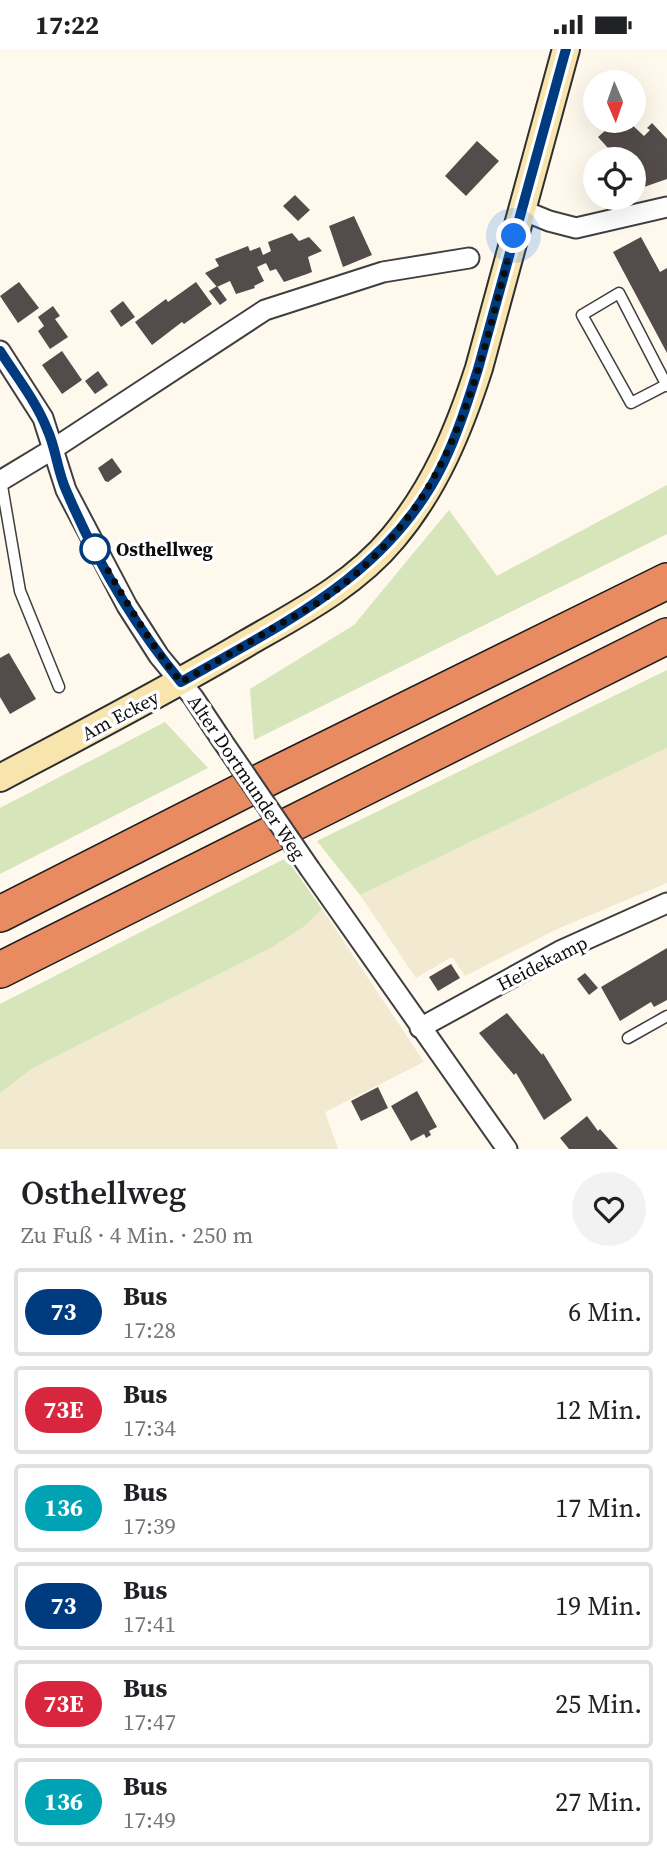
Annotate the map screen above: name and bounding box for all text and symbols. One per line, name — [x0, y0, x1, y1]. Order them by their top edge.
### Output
text: 17:22 — [35, 7, 99, 43]
north arrow — [583, 70, 646, 133]
map controls — [583, 70, 646, 210]
button: locate — [583, 147, 646, 210]
your location — [496, 218, 531, 253]
marker: Osthellweg — [80, 534, 110, 564]
place label: Osthellweg — [116, 536, 214, 562]
street label: Am Eckey — [77, 684, 163, 746]
street label: Alter Dortmunder Weg — [182, 690, 312, 865]
street label: Heidekamp — [492, 929, 592, 997]
text: Osthellweg — [21, 1170, 186, 1215]
button: heart — [572, 1172, 646, 1246]
text: Zu Fuß · 4 Min. · 250 m — [21, 1219, 253, 1251]
text: Bus — [123, 1278, 167, 1314]
text: 6 Min. — [568, 1294, 642, 1330]
text: 73 — [50, 1295, 77, 1328]
text: 17:28 — [123, 1314, 176, 1346]
text: Bus — [123, 1376, 167, 1412]
text: 12 Min. — [555, 1392, 642, 1428]
text: 73E — [43, 1393, 84, 1426]
text: 17:34 — [123, 1412, 176, 1444]
text: Bus — [123, 1474, 167, 1510]
text: 17 Min. — [555, 1490, 642, 1526]
text: 136 — [44, 1491, 83, 1524]
text: 17:39 — [123, 1510, 176, 1542]
text: Bus — [123, 1572, 167, 1608]
text: 19 Min. — [555, 1588, 642, 1624]
text: 73 — [50, 1589, 77, 1622]
text: 17:41 — [123, 1608, 176, 1640]
text: Bus — [123, 1670, 167, 1706]
text: 25 Min. — [555, 1686, 642, 1722]
text: 73E — [43, 1687, 84, 1720]
text: 17:47 — [123, 1706, 176, 1738]
text: Bus — [123, 1768, 167, 1804]
text: 27 Min. — [555, 1784, 642, 1820]
text: 136 — [44, 1785, 83, 1818]
text: 17:49 — [123, 1804, 176, 1836]

